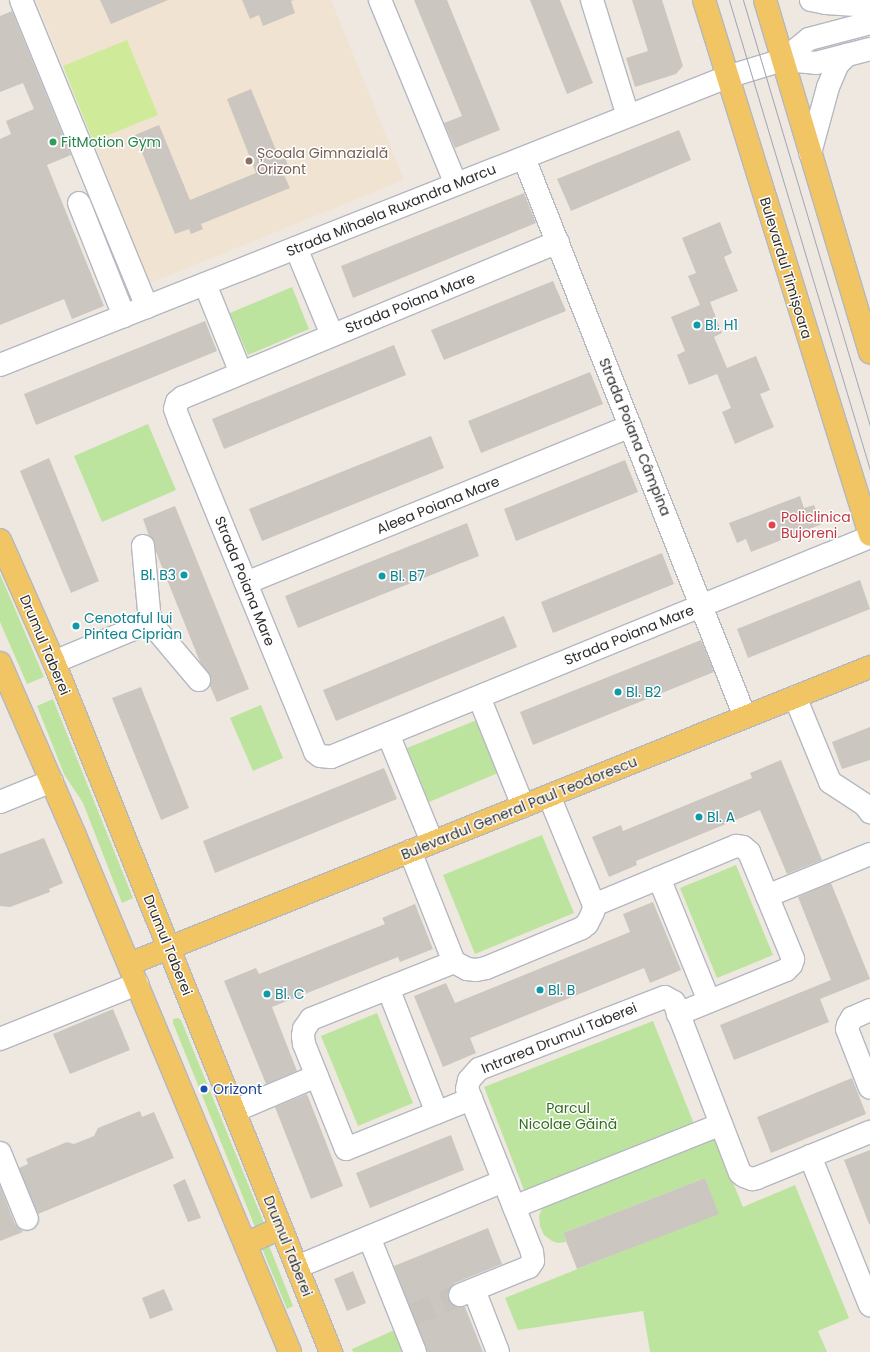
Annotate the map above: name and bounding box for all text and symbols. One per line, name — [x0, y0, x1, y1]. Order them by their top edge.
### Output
place label: FitMotion Gym — [61, 134, 161, 150]
marker: FitMotion Gym — [48, 137, 58, 147]
place label: Școala Gimnazială Orizont — [257, 145, 388, 178]
marker: Școala Gimnazială Orizont — [244, 156, 254, 166]
street label: Strada Mihaela Ruxandra Marcu — [284, 160, 498, 260]
street label: Bulevardul Timișoara — [756, 195, 816, 341]
street label: Strada Poiana Mare — [343, 269, 477, 337]
place label: Bl. H1 — [705, 317, 738, 333]
marker: Bl. H1 — [692, 320, 702, 330]
street label: Strada Poiana Câmpina — [596, 356, 674, 518]
street label: Aleea Poiana Mare — [374, 473, 502, 537]
place label: Policlinica Bujoreni — [781, 509, 851, 542]
street label: Strada Poiana Mare — [211, 514, 279, 648]
marker: Policlinica Bujoreni — [766, 519, 778, 531]
place label: Bl. B3 — [140, 567, 176, 583]
place label: Bl. B7 — [390, 568, 425, 584]
marker: Bl. B3 — [179, 570, 189, 580]
marker: Bl. B7 — [377, 571, 387, 581]
street label: Drumul Taberei — [16, 592, 74, 698]
street label: Strada Poiana Mare — [562, 601, 696, 669]
place label: Cenotaful lui Pintea Ciprian — [84, 610, 182, 642]
marker: Cenotaful lui Pintea Ciprian — [71, 621, 81, 631]
place label: Bl. B2 — [626, 684, 661, 700]
marker: Bl. B2 — [613, 687, 623, 697]
street label: Bulevardul General Paul Teodorescu — [399, 753, 639, 863]
place label: Bl. A — [707, 809, 735, 825]
marker: Bl. A — [694, 812, 704, 822]
street label: Drumul Taberei — [140, 892, 196, 998]
place label: Bl. B — [548, 982, 575, 998]
marker: Bl. B — [535, 985, 545, 995]
place label: Bl. C — [275, 986, 305, 1002]
marker: Bl. C — [262, 989, 272, 999]
street label: Intrarea Drumul Taberei — [479, 999, 639, 1077]
place label: Orizont — [213, 1081, 262, 1097]
marker: Orizont — [198, 1083, 210, 1095]
park label: Parcul Nicolae Găină — [519, 1100, 617, 1132]
street label: Drumul Taberei — [260, 1193, 316, 1299]

